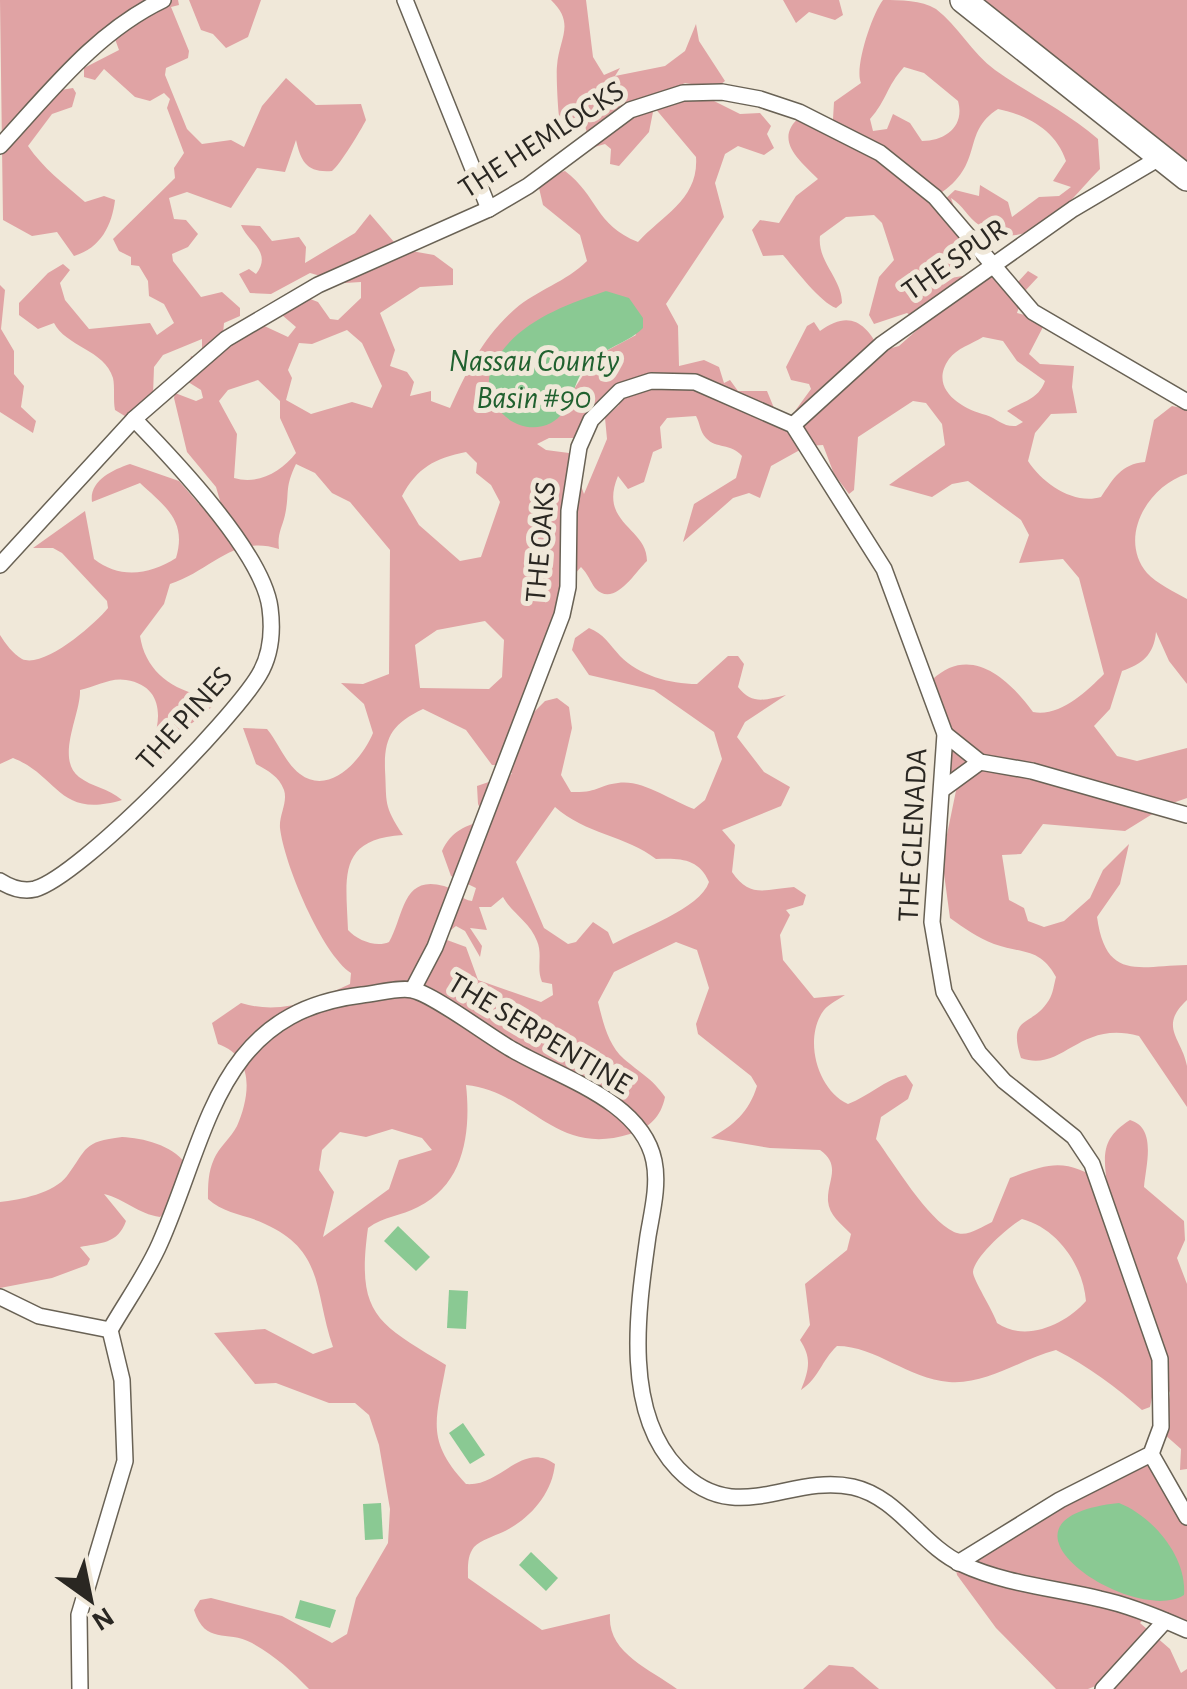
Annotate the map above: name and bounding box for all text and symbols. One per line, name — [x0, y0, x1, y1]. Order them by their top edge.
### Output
street label: THE HEMLOCKS — [454, 76, 629, 204]
street label: THE SPUR — [897, 213, 1012, 306]
water label: Nassau County Basin #90 — [449, 345, 619, 414]
street label: THE OAKS — [521, 480, 561, 604]
street label: THE PINES — [131, 661, 239, 776]
street label: THE GLENADA — [893, 748, 933, 923]
street label: THE SERPENTINE — [443, 968, 636, 1100]
north arrow — [40, 1549, 140, 1649]
text: N — [87, 1601, 118, 1635]

